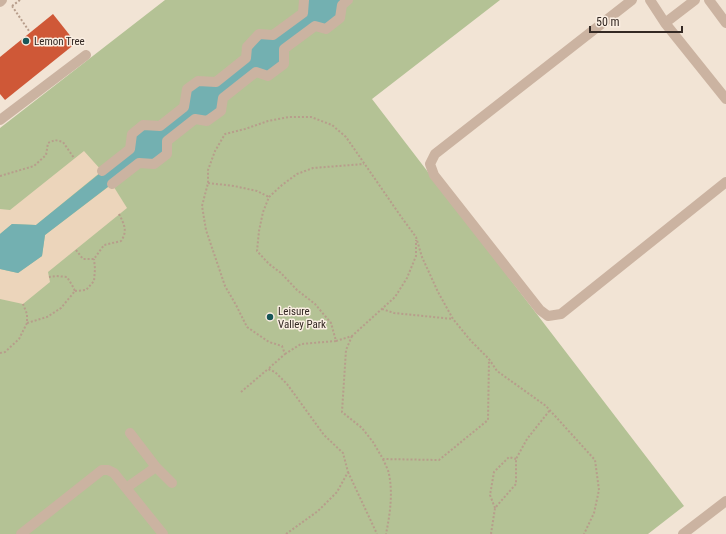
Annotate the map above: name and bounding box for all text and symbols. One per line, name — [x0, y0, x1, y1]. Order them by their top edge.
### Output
scale bar — [590, 8, 682, 34]
text: 50 m — [596, 15, 620, 29]
place label: Lemon Tree — [34, 35, 85, 48]
marker: Lemon Tree — [21, 36, 31, 46]
place label: Leisure Valley Park — [278, 305, 326, 331]
marker: Leisure Valley Park — [265, 312, 275, 322]

